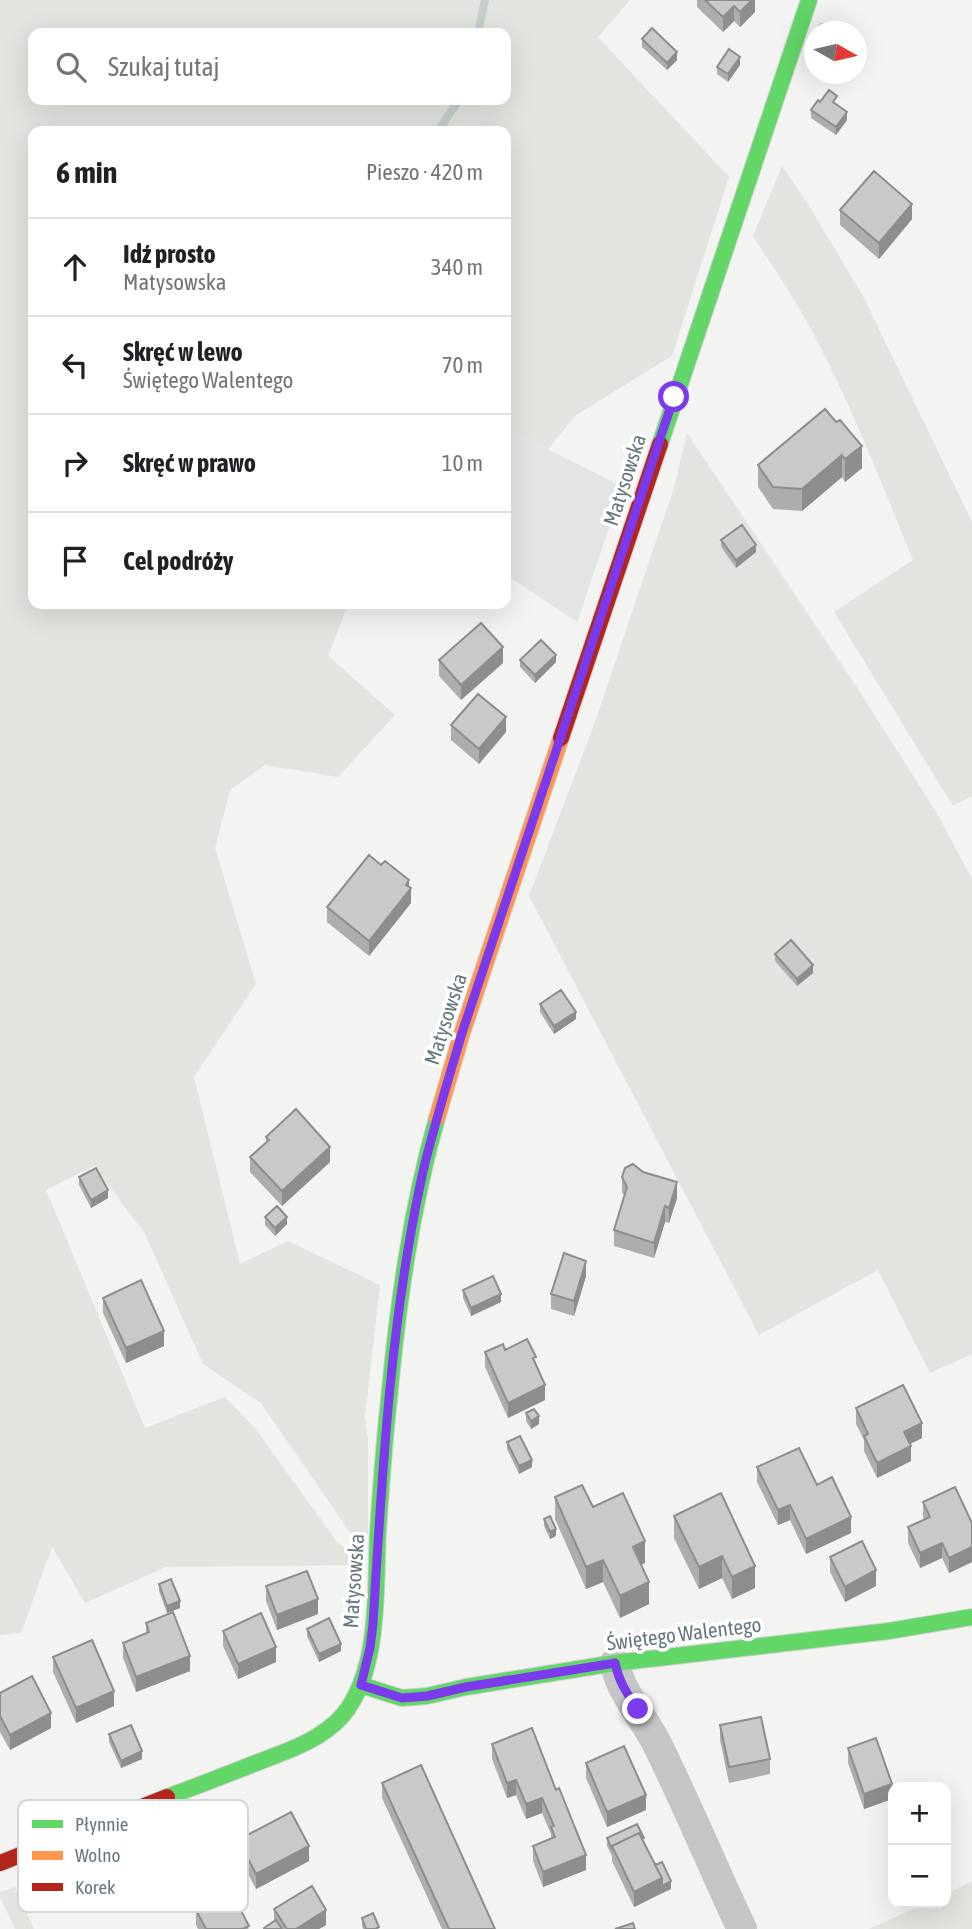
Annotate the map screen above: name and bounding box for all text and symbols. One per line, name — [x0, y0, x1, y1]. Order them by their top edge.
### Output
north arrow — [804, 21, 867, 84]
search box — [28, 28, 511, 105]
icon: search — [52, 48, 90, 86]
text: Szukaj tutaj — [108, 52, 220, 82]
text: 6 min — [56, 155, 117, 189]
text: Pieszo · 420 m — [366, 159, 483, 185]
text: Idź prosto — [123, 239, 216, 269]
icon: ahead — [56, 248, 94, 286]
text: 340 m — [431, 254, 483, 280]
text: Matysowska — [123, 269, 227, 295]
text: Skręć w lewo — [123, 337, 243, 367]
icon: left — [56, 346, 94, 384]
text: 70 m — [442, 352, 483, 378]
text: Świętego Walentego — [123, 367, 293, 393]
route start — [658, 381, 689, 412]
street label: Matysowska — [598, 431, 650, 528]
icon: right — [56, 444, 94, 482]
text: Skręć w prawo — [123, 448, 256, 478]
text: 10 m — [442, 450, 483, 476]
icon: arrive — [56, 542, 94, 580]
text: Cel podróży — [123, 546, 234, 576]
street label: Matysowska — [419, 970, 471, 1067]
street label: Matysowska — [338, 1533, 368, 1629]
street label: Świętego Walentego — [605, 1612, 763, 1654]
route end — [622, 1693, 653, 1724]
map controls — [888, 1782, 951, 1908]
button: + — [888, 1782, 951, 1845]
legend — [18, 1800, 248, 1912]
text: Płynnie — [75, 1813, 128, 1835]
text: Wolno — [75, 1844, 120, 1866]
button: − — [888, 1845, 951, 1908]
text: Korek — [75, 1876, 116, 1898]

